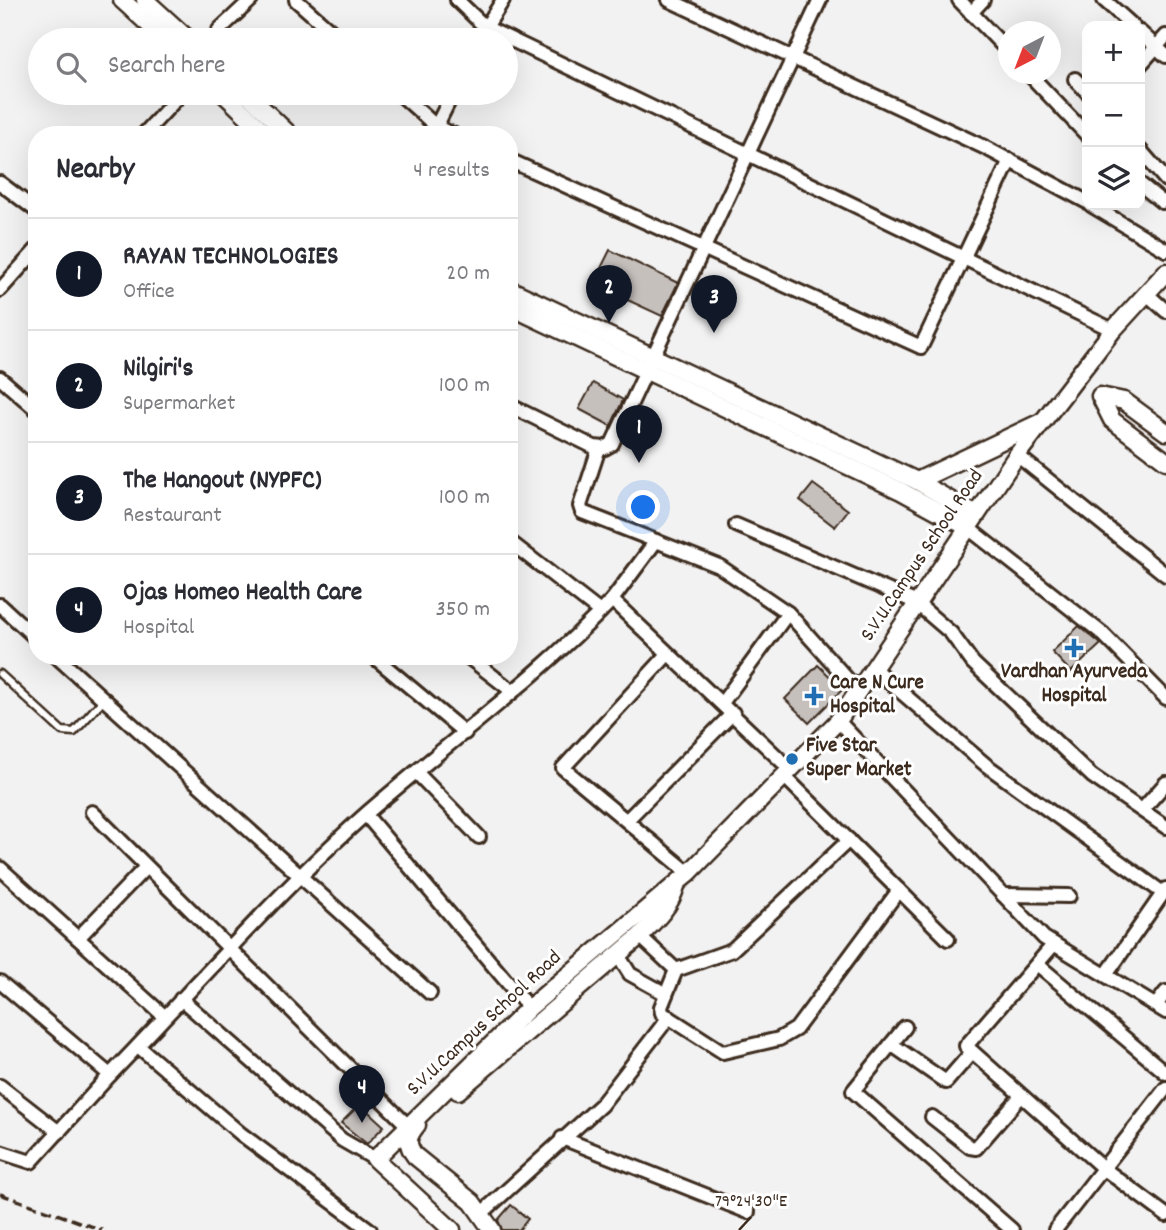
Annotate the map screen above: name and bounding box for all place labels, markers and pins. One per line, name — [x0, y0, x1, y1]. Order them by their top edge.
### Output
pin: 2 — [586, 265, 632, 323]
pin: 3 — [691, 275, 737, 333]
pin: 1 — [616, 405, 662, 463]
marker: Vardhan Ayurveda Hospital — [1064, 638, 1084, 658]
place label: Vardhan Ayurveda Hospital — [1001, 658, 1148, 712]
place label: Care N Cure Hospital — [830, 669, 924, 723]
marker: Care N Cure Hospital — [804, 686, 824, 706]
place label: Five Star Super Market — [806, 732, 912, 786]
marker: Five Star Super Market — [784, 751, 800, 767]
pin: 4 — [339, 1065, 385, 1123]

